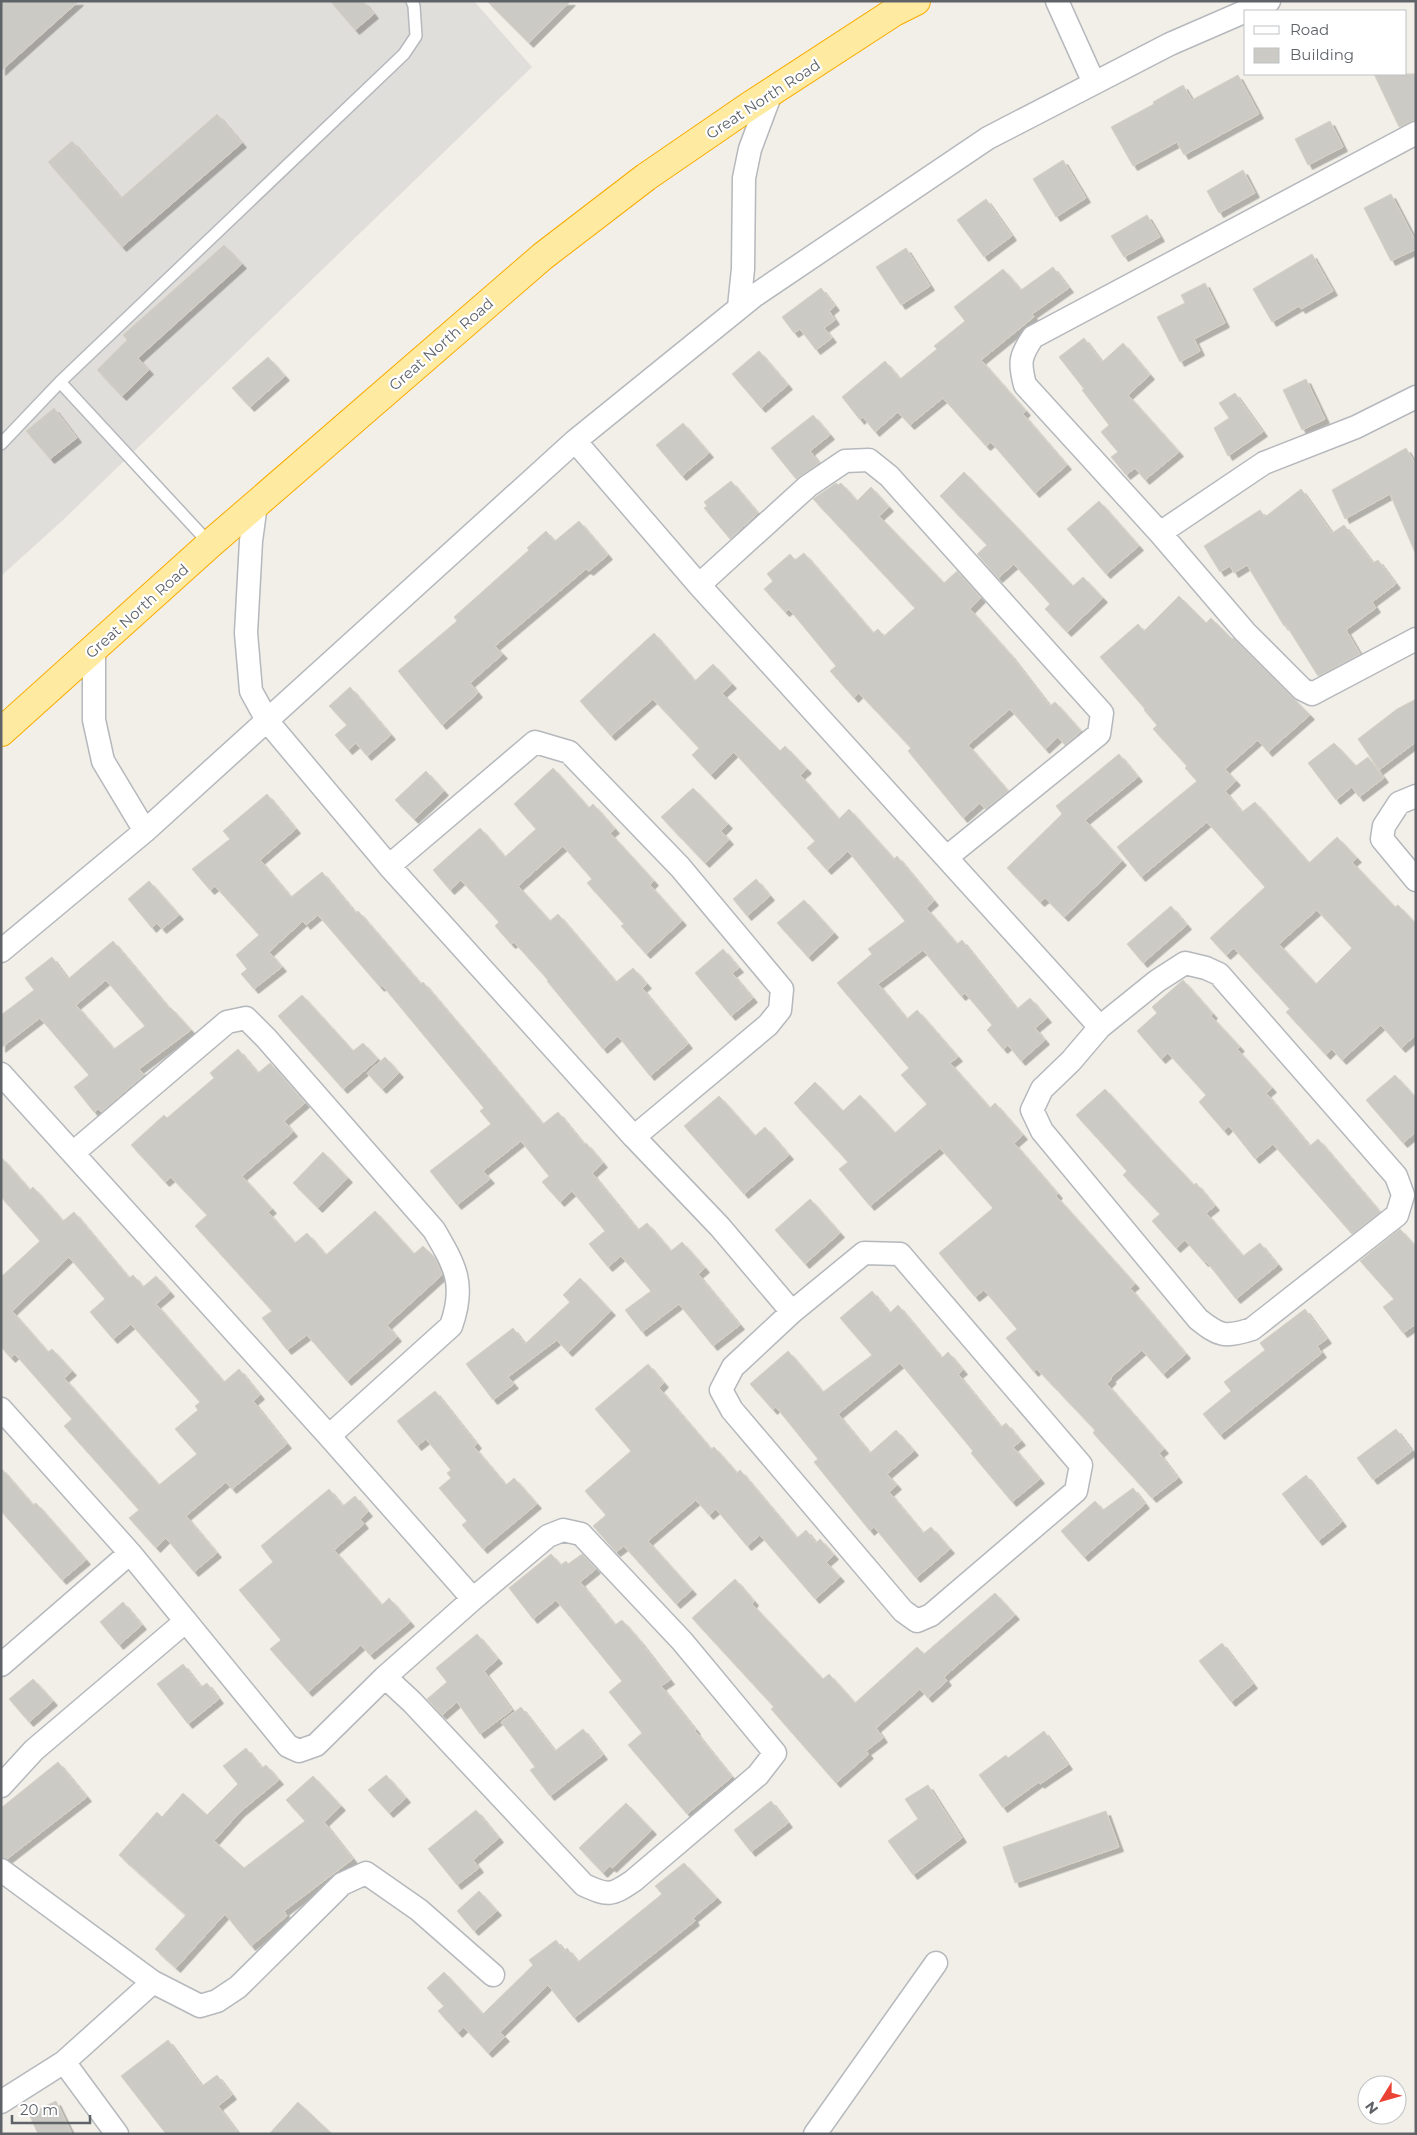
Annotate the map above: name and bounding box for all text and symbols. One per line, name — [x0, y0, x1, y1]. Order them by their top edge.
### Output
legend — [1244, 10, 1407, 75]
text: Road — [1290, 20, 1329, 39]
text: Building — [1290, 45, 1354, 64]
street label: Great North Road — [702, 55, 824, 143]
street label: Great North Road — [385, 293, 497, 395]
street label: Great North Road — [81, 560, 193, 662]
north arrow — [1357, 2075, 1407, 2125]
scale bar — [12, 2092, 90, 2124]
text: N — [1361, 2098, 1382, 2118]
text: 20 m — [20, 2100, 58, 2119]

